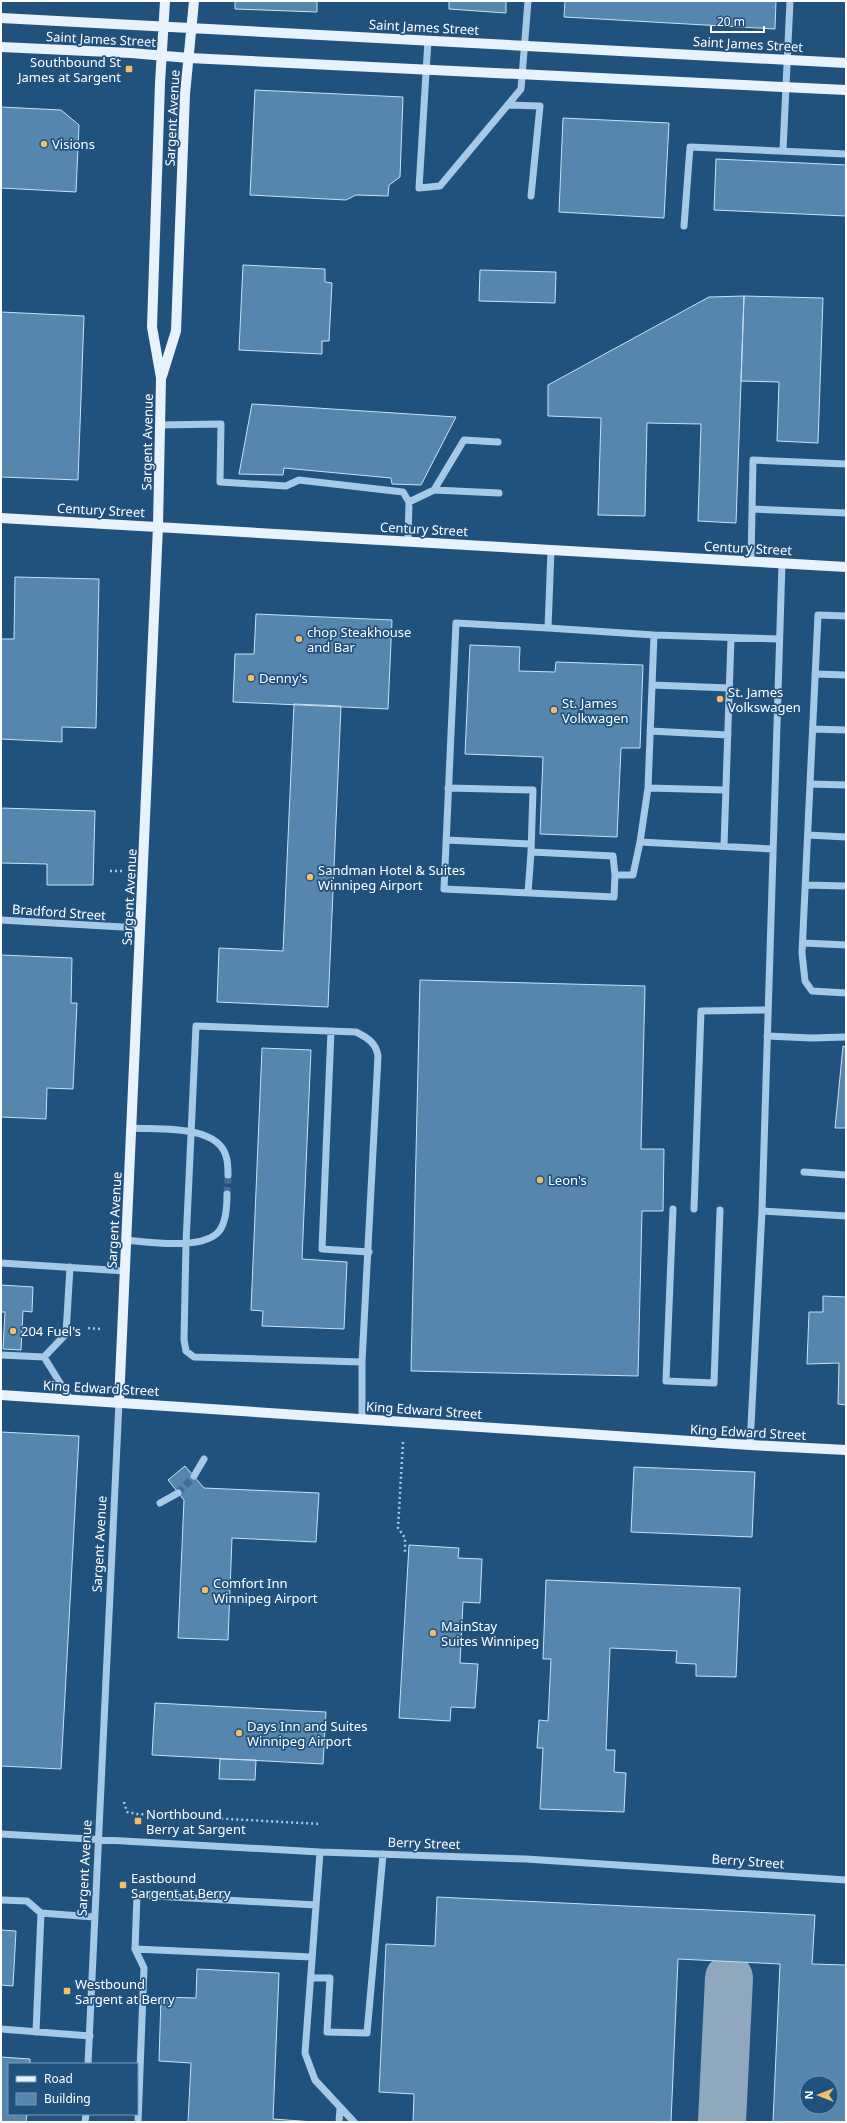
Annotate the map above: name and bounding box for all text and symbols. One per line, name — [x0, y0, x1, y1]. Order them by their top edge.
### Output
scale bar — [711, 8, 764, 34]
text: 20 m — [717, 13, 745, 30]
street label: Saint James Street — [369, 15, 480, 39]
street label: Saint James Street — [46, 27, 157, 51]
street label: Saint James Street — [693, 32, 804, 56]
place label: Southbound St James at Sargent — [16, 53, 121, 86]
marker: Southbound St James at Sargent — [124, 64, 134, 74]
street label: Sargent Avenue — [160, 69, 184, 167]
place label: Visions — [52, 135, 95, 153]
marker: Visions — [39, 139, 49, 149]
street label: Sargent Avenue — [137, 393, 157, 491]
street label: Century Street — [57, 499, 146, 521]
street label: Century Street — [380, 518, 469, 540]
street label: Century Street — [704, 537, 793, 559]
place label: chop Steakhouse and Bar — [307, 623, 411, 656]
marker: chop Steakhouse and Bar — [294, 634, 304, 644]
place label: Denny's — [259, 669, 308, 687]
marker: Denny's — [246, 673, 256, 683]
place label: St. James Volkswagen — [728, 683, 801, 716]
place label: St. James Volkwagen — [562, 694, 629, 727]
marker: St. James Volkswagen — [715, 694, 725, 704]
marker: St. James Volkwagen — [549, 705, 559, 715]
street label: Sargent Avenue — [117, 848, 141, 946]
place label: Sandman Hotel & Suites Winnipeg Airport — [318, 861, 465, 894]
marker: Sandman Hotel & Suites Winnipeg Airport — [305, 872, 315, 882]
street label: Bradford Street — [12, 900, 107, 924]
street label: Sargent Avenue — [102, 1171, 126, 1269]
place label: Leon's — [548, 1171, 587, 1189]
marker: Leon's — [535, 1175, 545, 1185]
place label: 204 Fuel's — [21, 1322, 81, 1340]
marker: 204 Fuel's — [8, 1326, 18, 1336]
street label: King Edward Street — [42, 1376, 160, 1400]
street label: King Edward Street — [365, 1397, 483, 1423]
street label: King Edward Street — [689, 1420, 807, 1444]
street label: Sargent Avenue — [87, 1495, 111, 1593]
place label: Comfort Inn Winnipeg Airport — [213, 1574, 318, 1607]
marker: Comfort Inn Winnipeg Airport — [200, 1585, 210, 1595]
place label: MainStay Suites Winnipeg — [441, 1617, 539, 1650]
marker: MainStay Suites Winnipeg — [428, 1628, 438, 1638]
place label: Days Inn and Suites Winnipeg Airport — [247, 1717, 367, 1750]
marker: Days Inn and Suites Winnipeg Airport — [234, 1728, 244, 1738]
place label: Northbound Berry at Sargent — [146, 1805, 246, 1838]
marker: Northbound Berry at Sargent — [133, 1816, 143, 1826]
street label: Sargent Avenue — [72, 1819, 96, 1917]
street label: Berry Street — [387, 1833, 461, 1853]
street label: Berry Street — [711, 1849, 785, 1873]
place label: Eastbound Sargent at Berry — [131, 1869, 231, 1902]
marker: Eastbound Sargent at Berry — [118, 1880, 128, 1890]
place label: Westbound Sargent at Berry — [75, 1975, 175, 2008]
marker: Westbound Sargent at Berry — [62, 1986, 72, 1996]
legend — [8, 2063, 138, 2115]
text: Road — [44, 2070, 73, 2087]
north arrow — [799, 2075, 839, 2115]
text: Building — [44, 2090, 91, 2107]
text: N — [801, 2091, 816, 2099]

